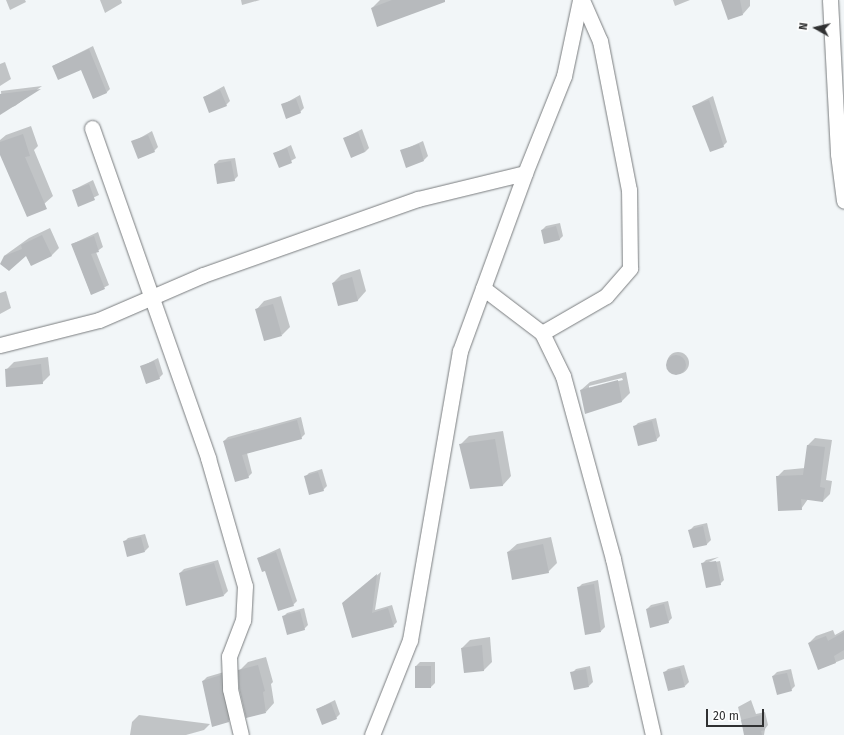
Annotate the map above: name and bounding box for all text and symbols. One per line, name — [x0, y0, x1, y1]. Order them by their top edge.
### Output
north arrow — [796, 8, 836, 48]
text: N — [797, 22, 811, 31]
scale bar — [708, 701, 766, 727]
text: 20 m — [713, 709, 739, 723]

